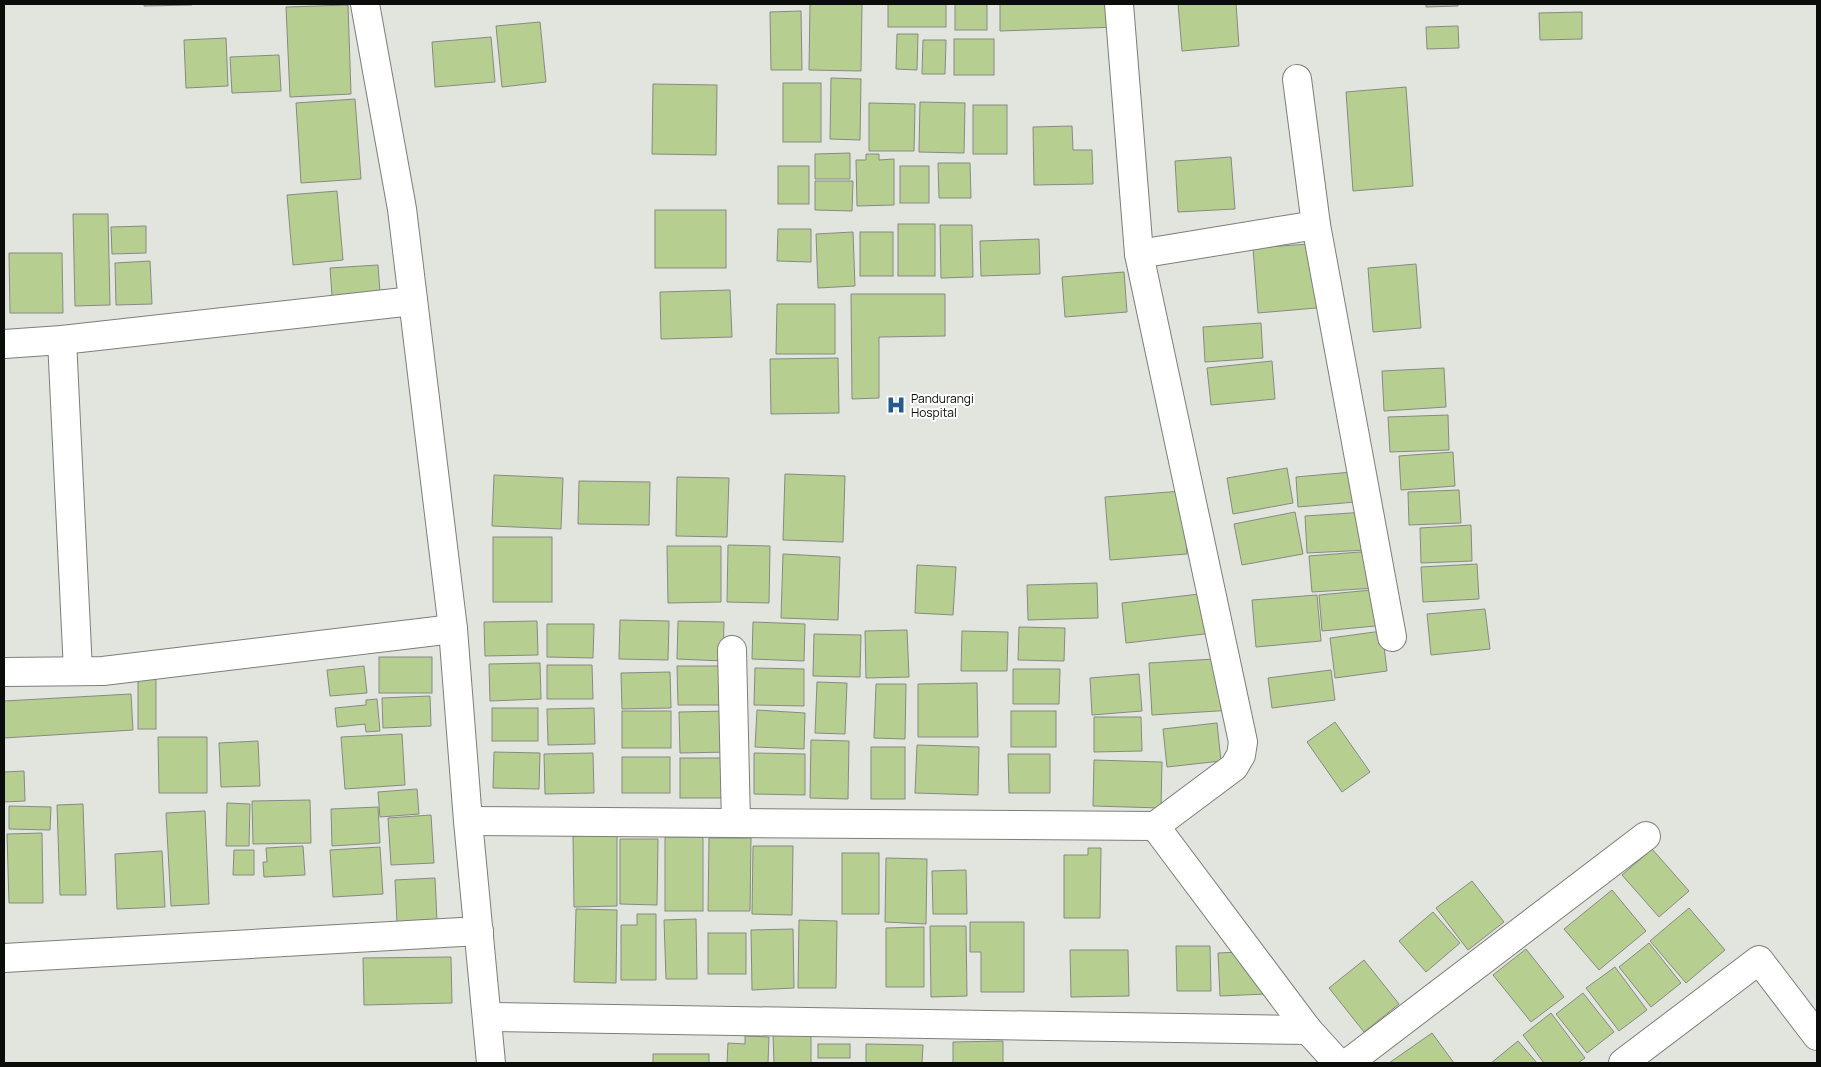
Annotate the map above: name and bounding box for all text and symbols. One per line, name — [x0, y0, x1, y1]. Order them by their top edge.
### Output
place label: Pandurangi Hospital — [911, 390, 974, 421]
hospital icon: Pandurangi Hospital — [885, 394, 907, 416]

